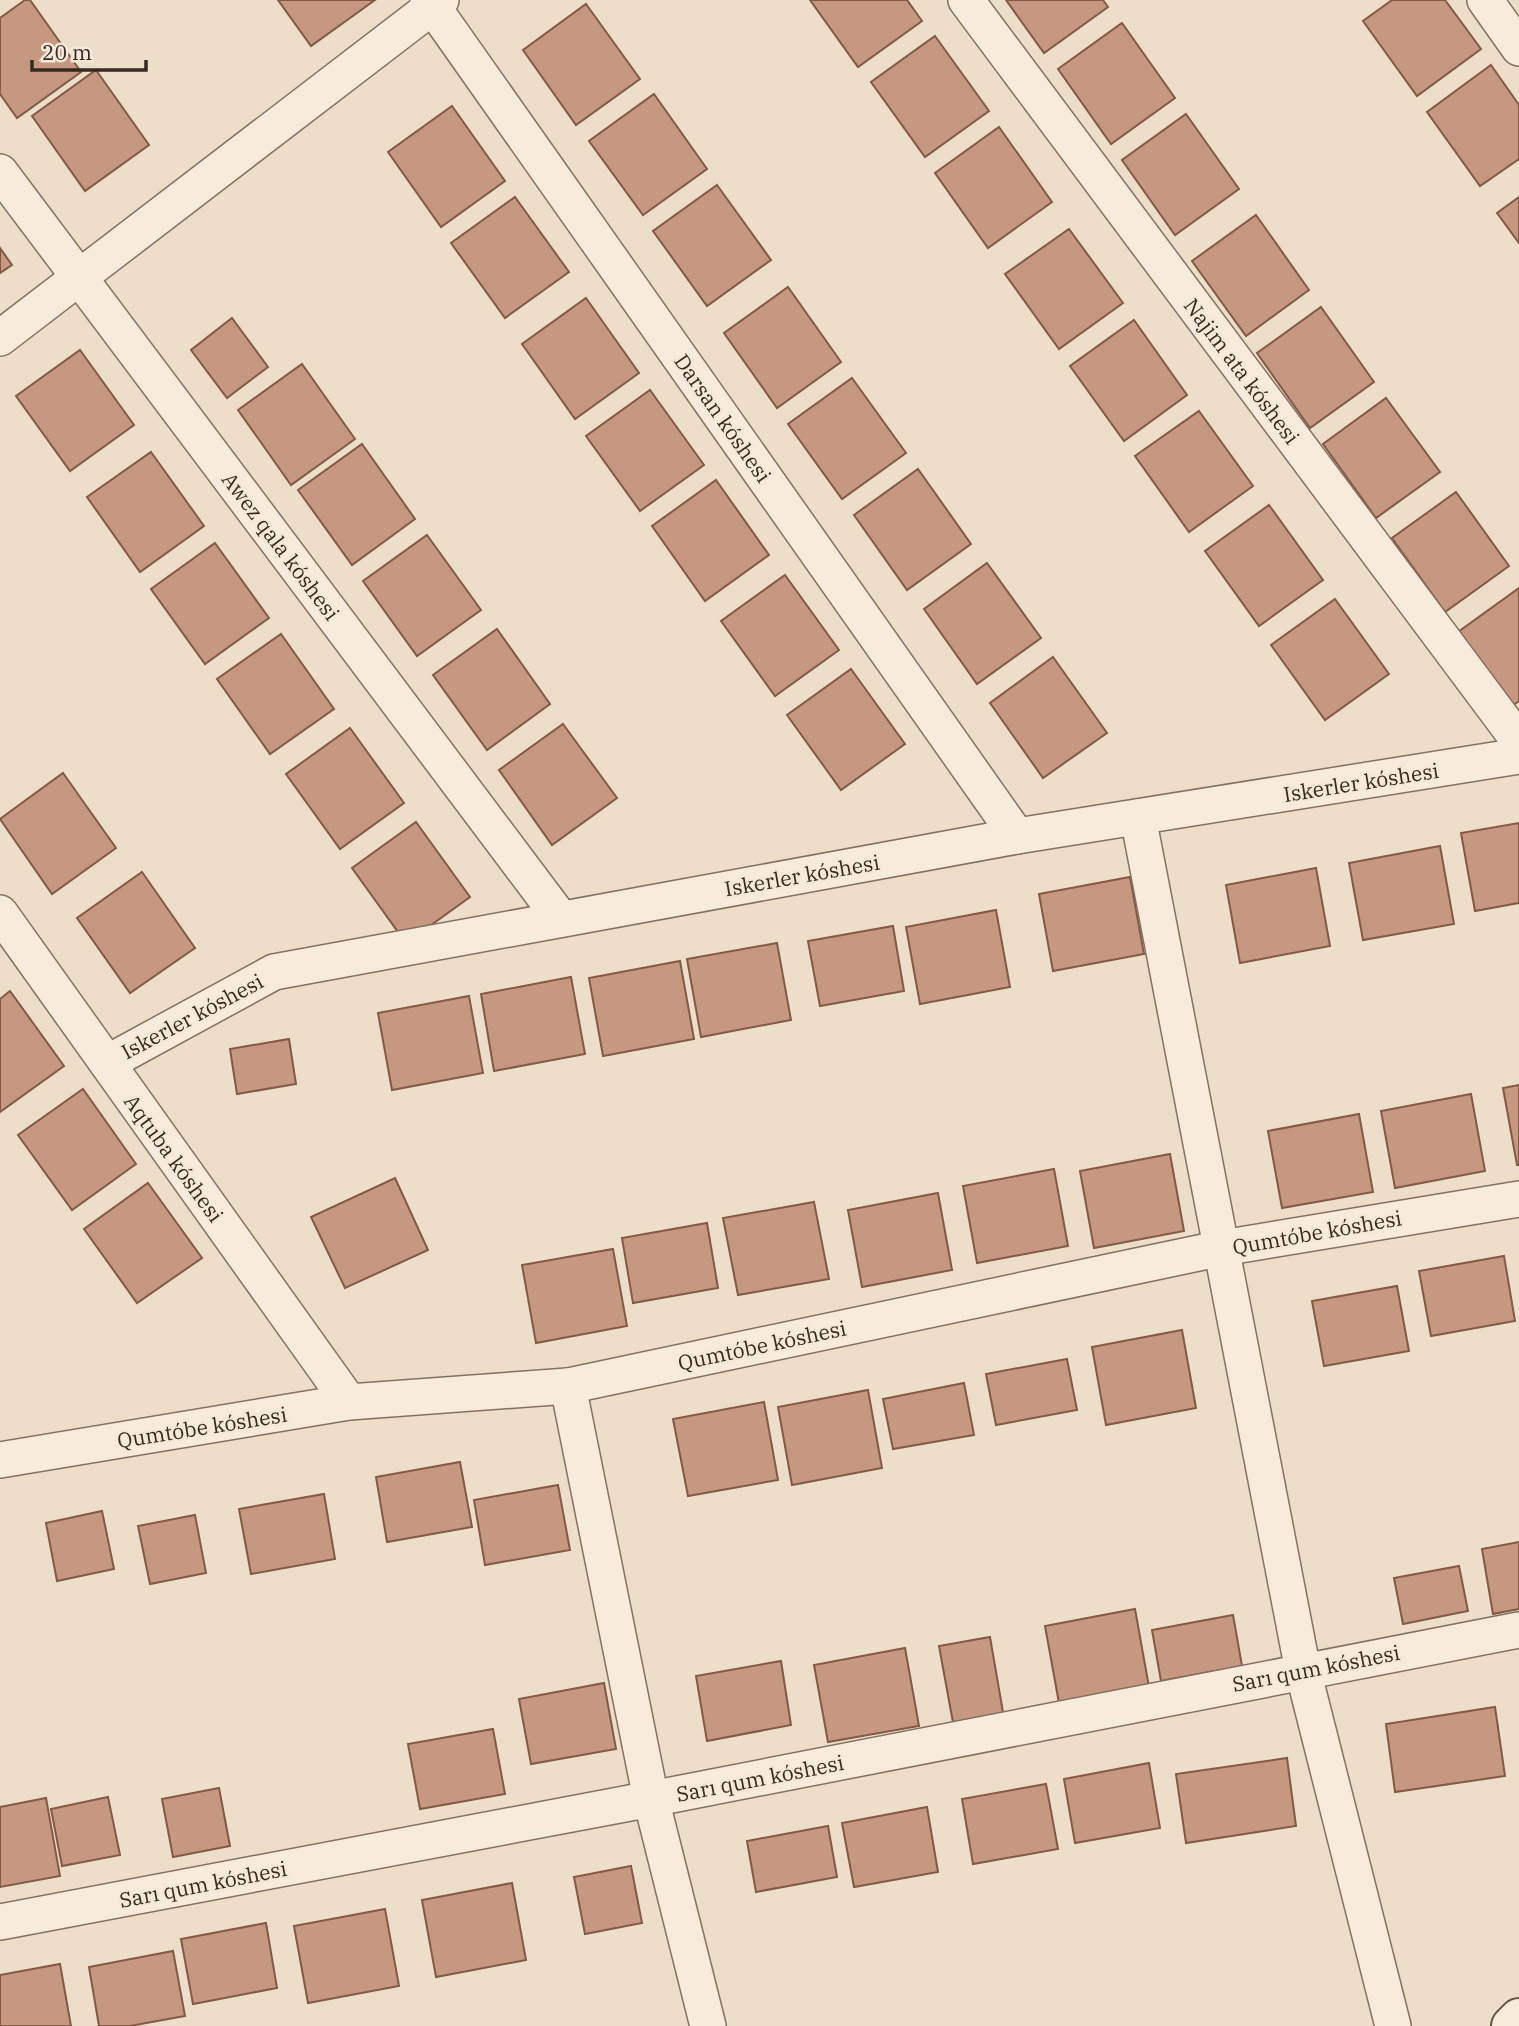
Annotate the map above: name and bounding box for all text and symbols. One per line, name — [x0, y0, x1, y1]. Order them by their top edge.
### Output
scale bar — [32, 28, 145, 72]
text: 20 m — [42, 38, 92, 66]
street label: Najim ata kóshesi — [1178, 292, 1306, 450]
street label: Darsan kóshesi — [668, 348, 778, 488]
street label: Awez qala kóshesi — [216, 466, 346, 626]
street label: Iskerler kóshesi — [1281, 756, 1441, 808]
street label: Iskerler kóshesi — [722, 848, 882, 902]
street label: Iskerler kóshesi — [116, 967, 268, 1065]
street label: Aqtuba kóshesi — [118, 1088, 230, 1228]
street label: Qumtóbe kóshesi — [1230, 1203, 1404, 1261]
street label: Qumtóbe kóshesi — [675, 1313, 849, 1377]
street label: Qumtóbe kóshesi — [115, 1400, 289, 1454]
street label: Sarı qum kóshesi — [1230, 1638, 1402, 1698]
street label: Sarı qum kóshesi — [674, 1748, 846, 1808]
street label: Sarı qum kóshesi — [117, 1854, 289, 1914]

